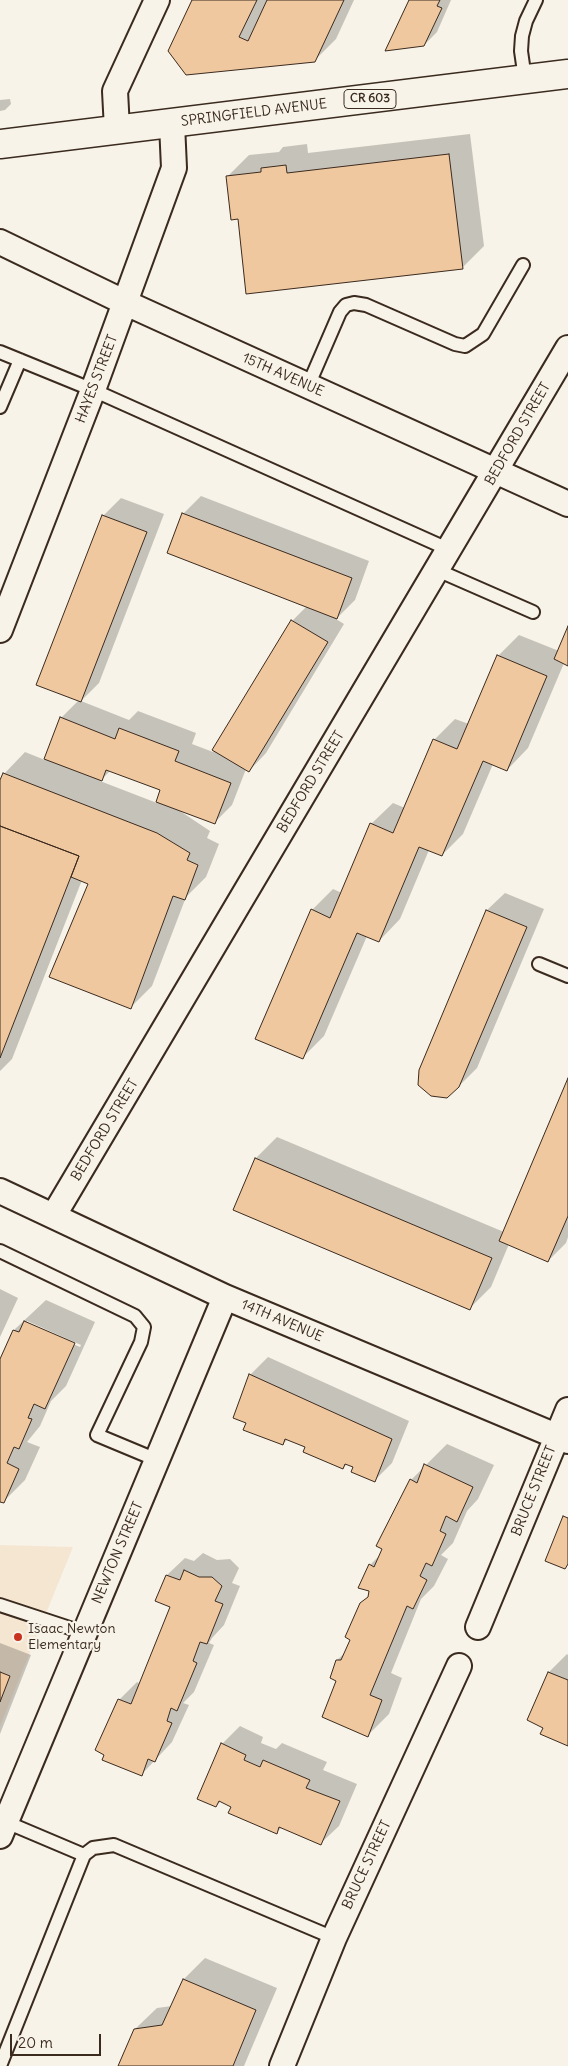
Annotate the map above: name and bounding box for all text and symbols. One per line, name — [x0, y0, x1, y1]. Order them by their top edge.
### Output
road number: CR 603 — [344, 90, 396, 108]
street label: SPRINGFIELD AVENUE — [180, 96, 328, 130]
street label: HAYES STREET — [72, 332, 122, 426]
street label: 15TH AVENUE — [240, 350, 326, 400]
street label: BEDFORD STREET — [482, 380, 554, 488]
street label: BEDFORD STREET — [274, 728, 348, 836]
street label: BEDFORD STREET — [68, 1076, 142, 1184]
street label: 14TH AVENUE — [239, 1296, 325, 1346]
street label: BRUCE STREET — [508, 1443, 560, 1539]
street label: NEWTON STREET — [89, 1500, 147, 1606]
place label: Isaac Newton Elementary — [28, 1621, 116, 1654]
marker: Isaac Newton Elementary — [12, 1631, 24, 1643]
street label: BRUCE STREET — [339, 1818, 395, 1912]
scale bar — [12, 2024, 104, 2056]
text: 20 m — [18, 2033, 53, 2052]

